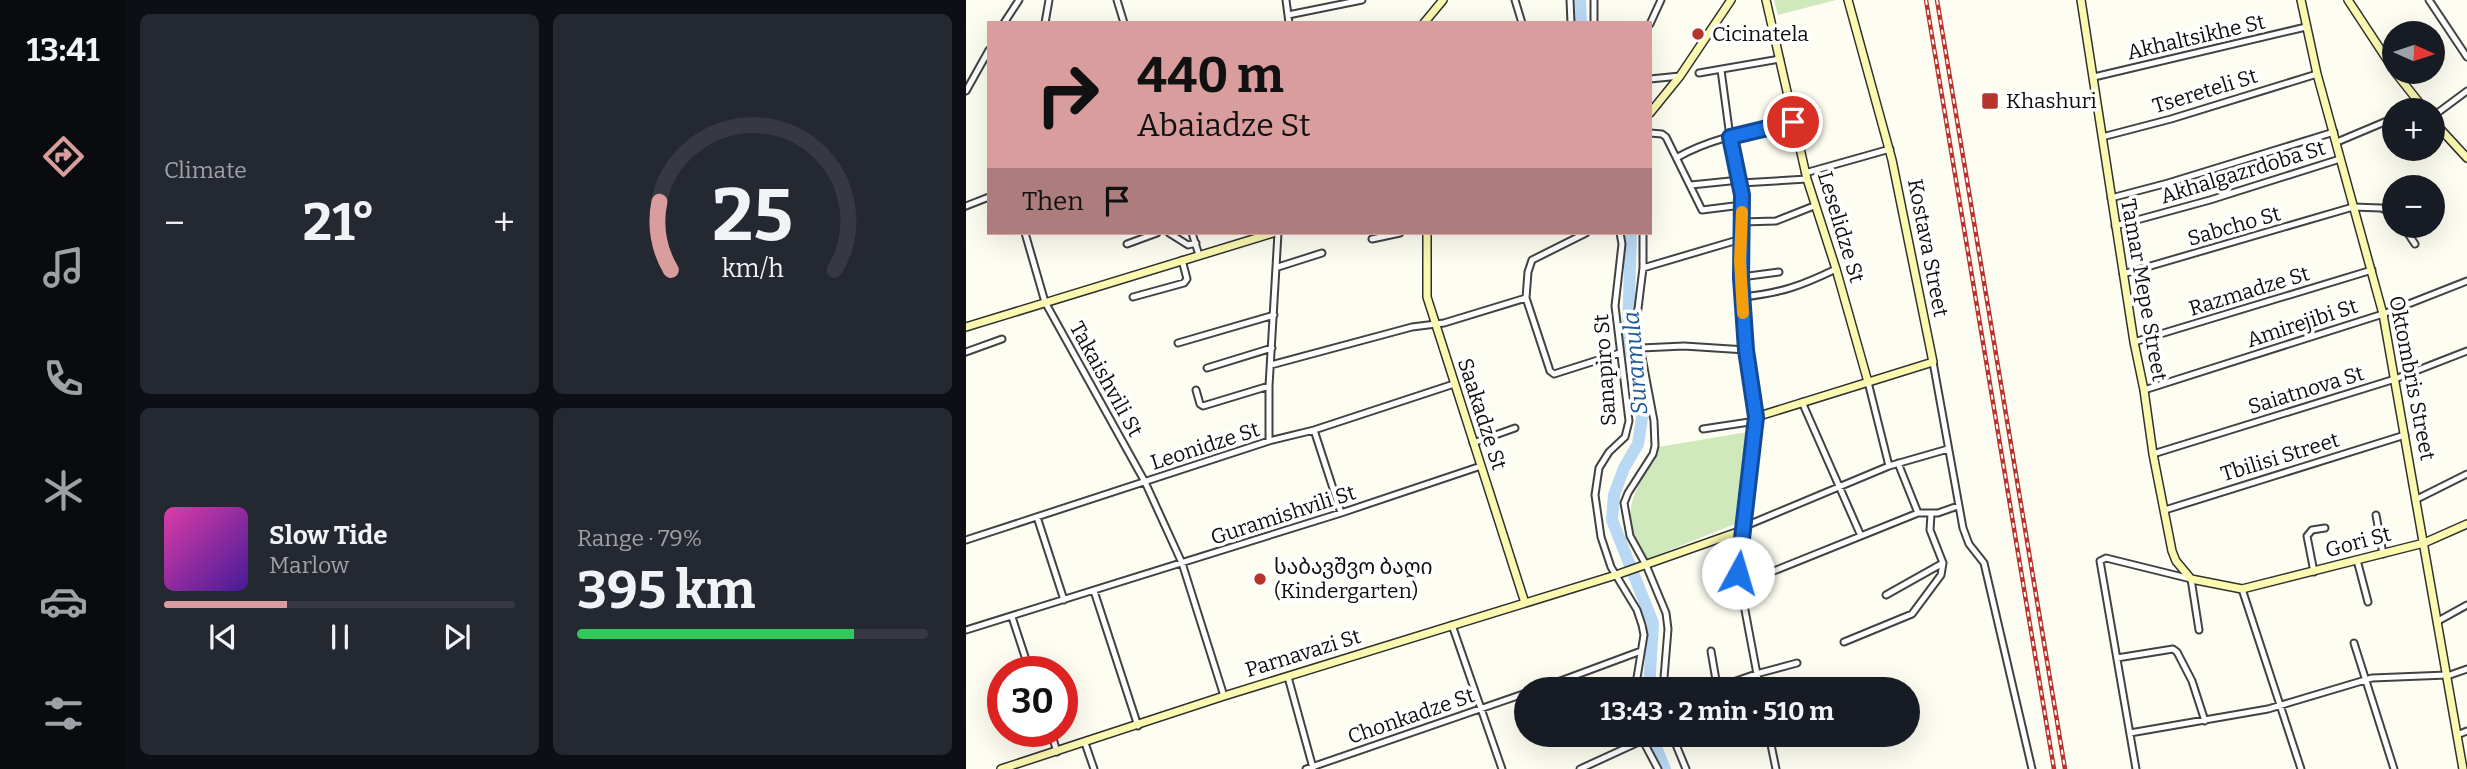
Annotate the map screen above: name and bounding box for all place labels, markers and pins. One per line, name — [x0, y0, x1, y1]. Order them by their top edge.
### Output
place label: Cicinatela — [1712, 21, 1809, 47]
marker: Cicinatela — [1690, 26, 1706, 42]
place label: Khashuri — [2006, 88, 2097, 114]
marker: Khashuri — [1980, 91, 2000, 111]
pin — [1763, 92, 1823, 152]
place label: საბავშვო ბაღი (Kindergarten) — [1274, 554, 1433, 604]
marker: საბავშვო ბაღი (Kindergarten) — [1252, 571, 1268, 587]

